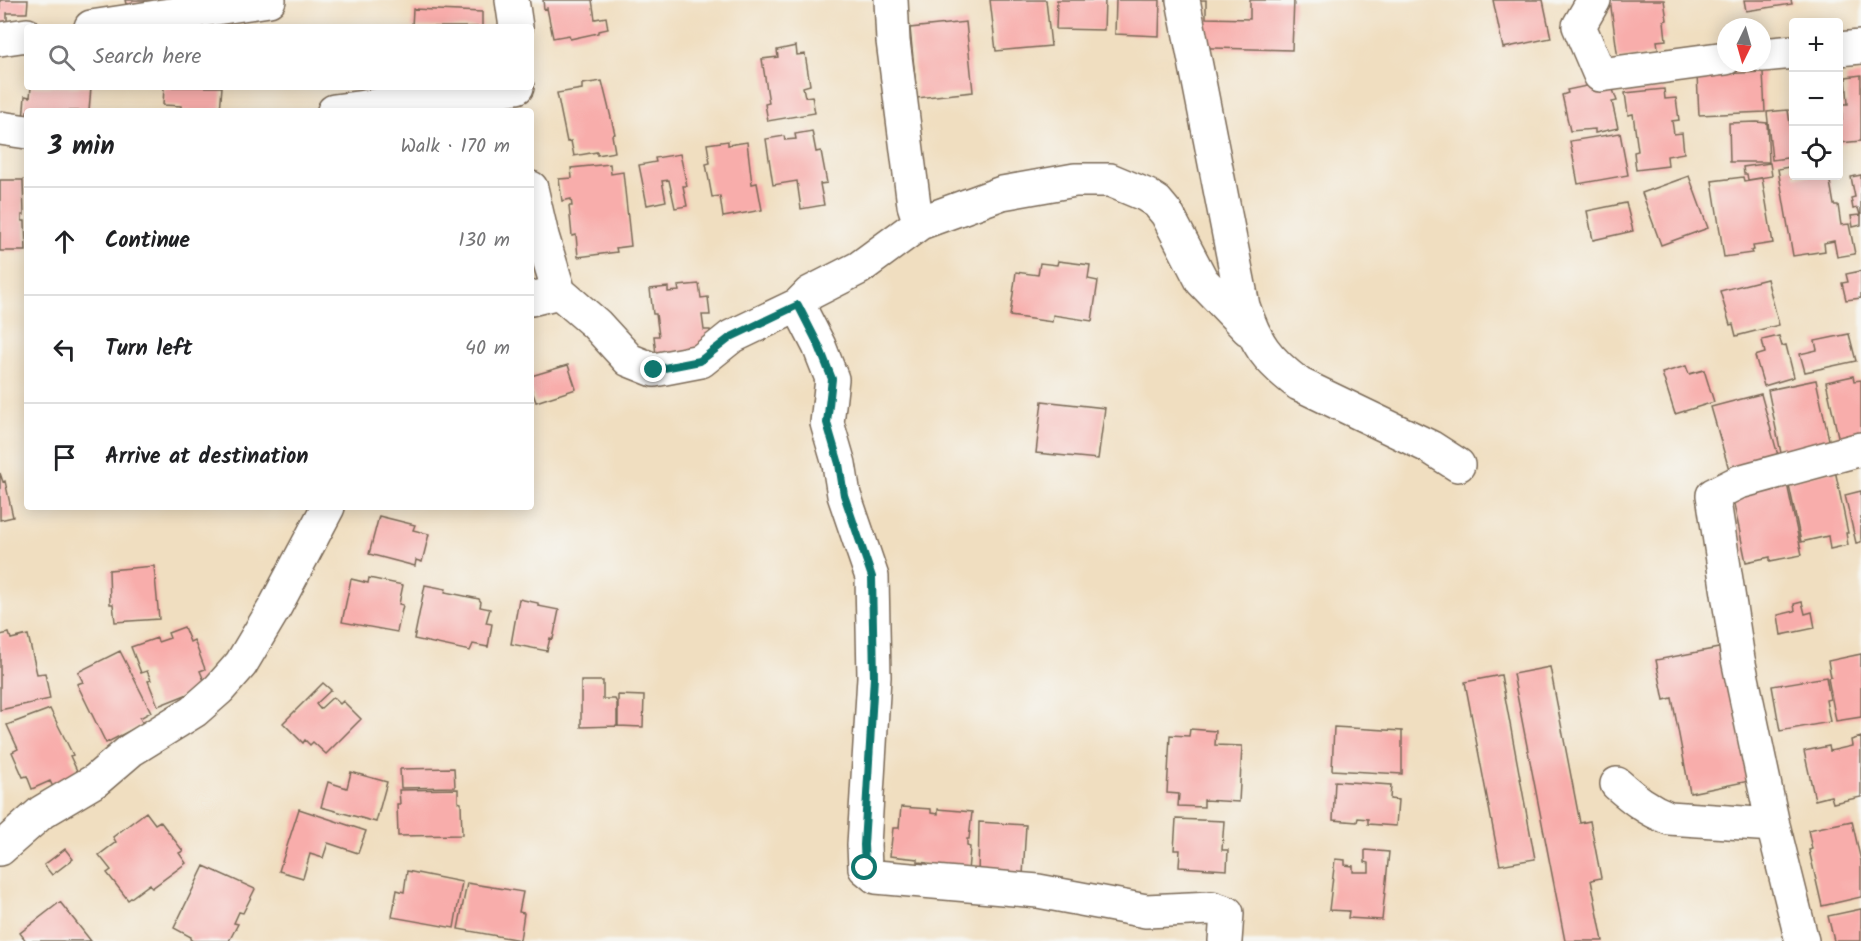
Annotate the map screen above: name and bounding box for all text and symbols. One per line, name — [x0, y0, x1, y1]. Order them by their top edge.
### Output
north arrow — [1717, 18, 1771, 72]
map controls — [1789, 18, 1843, 180]
button: + — [1789, 18, 1843, 72]
search box — [24, 24, 534, 90]
text: Search here — [93, 40, 201, 75]
icon: search — [45, 41, 78, 74]
button: − — [1789, 72, 1843, 126]
text: 3 min — [48, 126, 115, 168]
button: locate — [1789, 126, 1843, 180]
text: Walk · 170 m — [400, 131, 510, 163]
text: Continue — [105, 224, 190, 259]
icon: ahead — [48, 225, 81, 258]
text: 130 m — [458, 225, 510, 257]
text: Turn left — [105, 332, 192, 367]
icon: left — [48, 333, 81, 366]
text: 40 m — [465, 333, 510, 365]
route end — [640, 356, 666, 382]
text: Arrive at destination — [105, 440, 308, 475]
icon: arrive — [48, 441, 81, 474]
route start — [851, 854, 877, 880]

